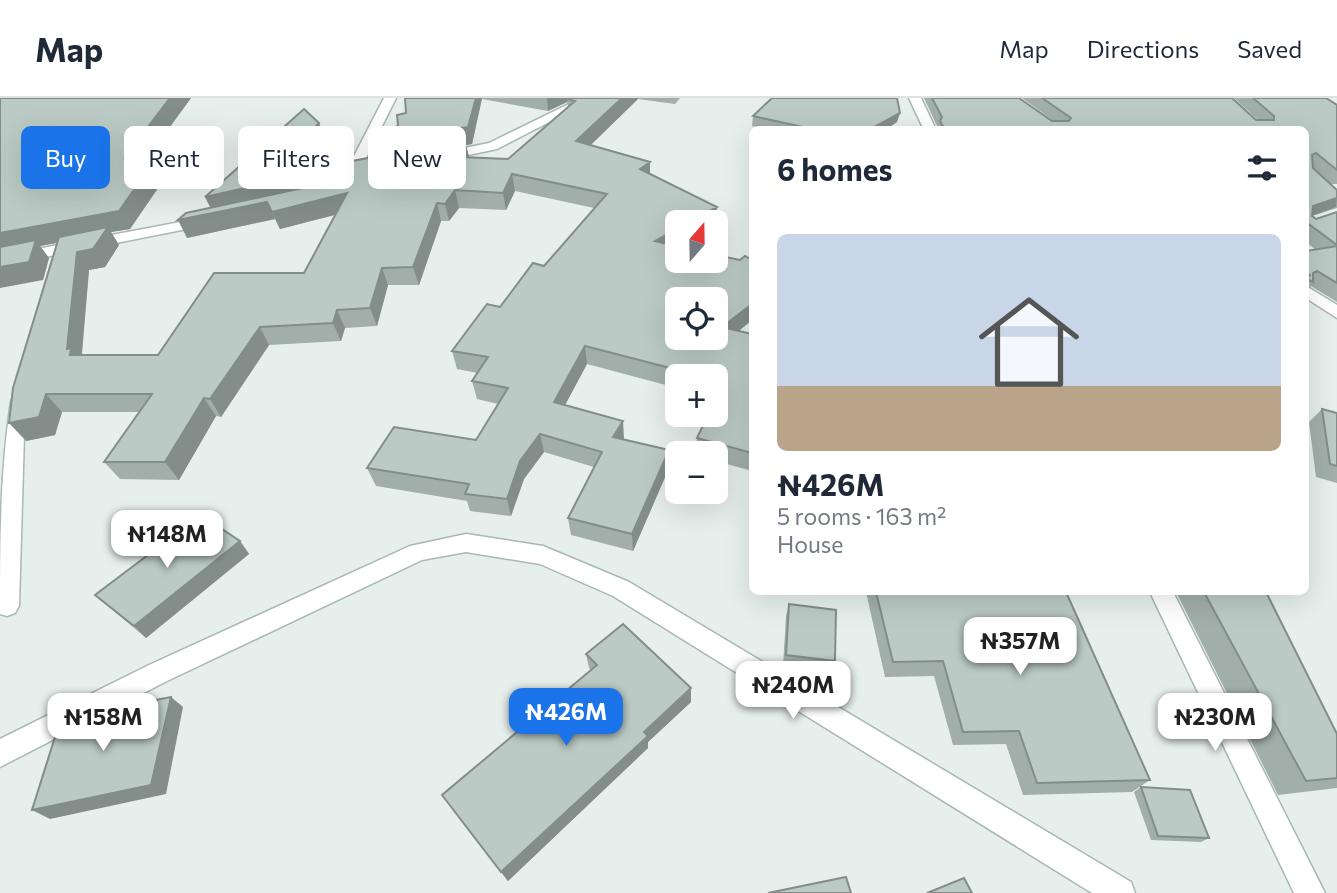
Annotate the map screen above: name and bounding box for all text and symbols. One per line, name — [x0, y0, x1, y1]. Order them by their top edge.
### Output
text: Map — [35, 28, 103, 69]
text: Map — [999, 34, 1049, 63]
text: Directions — [1087, 34, 1199, 63]
text: Saved — [1237, 34, 1302, 63]
chip: Buy — [21, 126, 110, 189]
chip: Rent — [124, 126, 224, 189]
chip: Filters — [238, 126, 354, 189]
chip: New — [368, 126, 466, 189]
icon: filters — [1243, 149, 1281, 187]
text: 6 homes — [777, 150, 892, 187]
north arrow — [665, 210, 728, 273]
map controls — [665, 210, 728, 504]
icon: home — [966, 279, 1092, 405]
button: locate — [665, 287, 728, 350]
button: + — [665, 364, 728, 427]
button: − — [665, 441, 728, 504]
text: ₦426M — [777, 465, 884, 502]
text: 5 rooms · 163 m² — [777, 502, 946, 530]
pin: ₦148M — [118, 510, 216, 570]
text: ₦148M — [127, 519, 207, 547]
text: House — [777, 530, 843, 558]
pin: ₦357M — [971, 618, 1069, 677]
text: ₦357M — [980, 626, 1060, 654]
pin: ₦240M — [744, 662, 842, 721]
text: ₦240M — [752, 670, 834, 698]
pin: ₦426M — [517, 688, 615, 748]
pin: ₦158M — [54, 694, 152, 753]
pin: ₦230M — [1166, 694, 1264, 753]
text: ₦426M — [525, 697, 607, 725]
text: ₦158M — [63, 702, 143, 730]
text: ₦230M — [1174, 702, 1256, 730]

